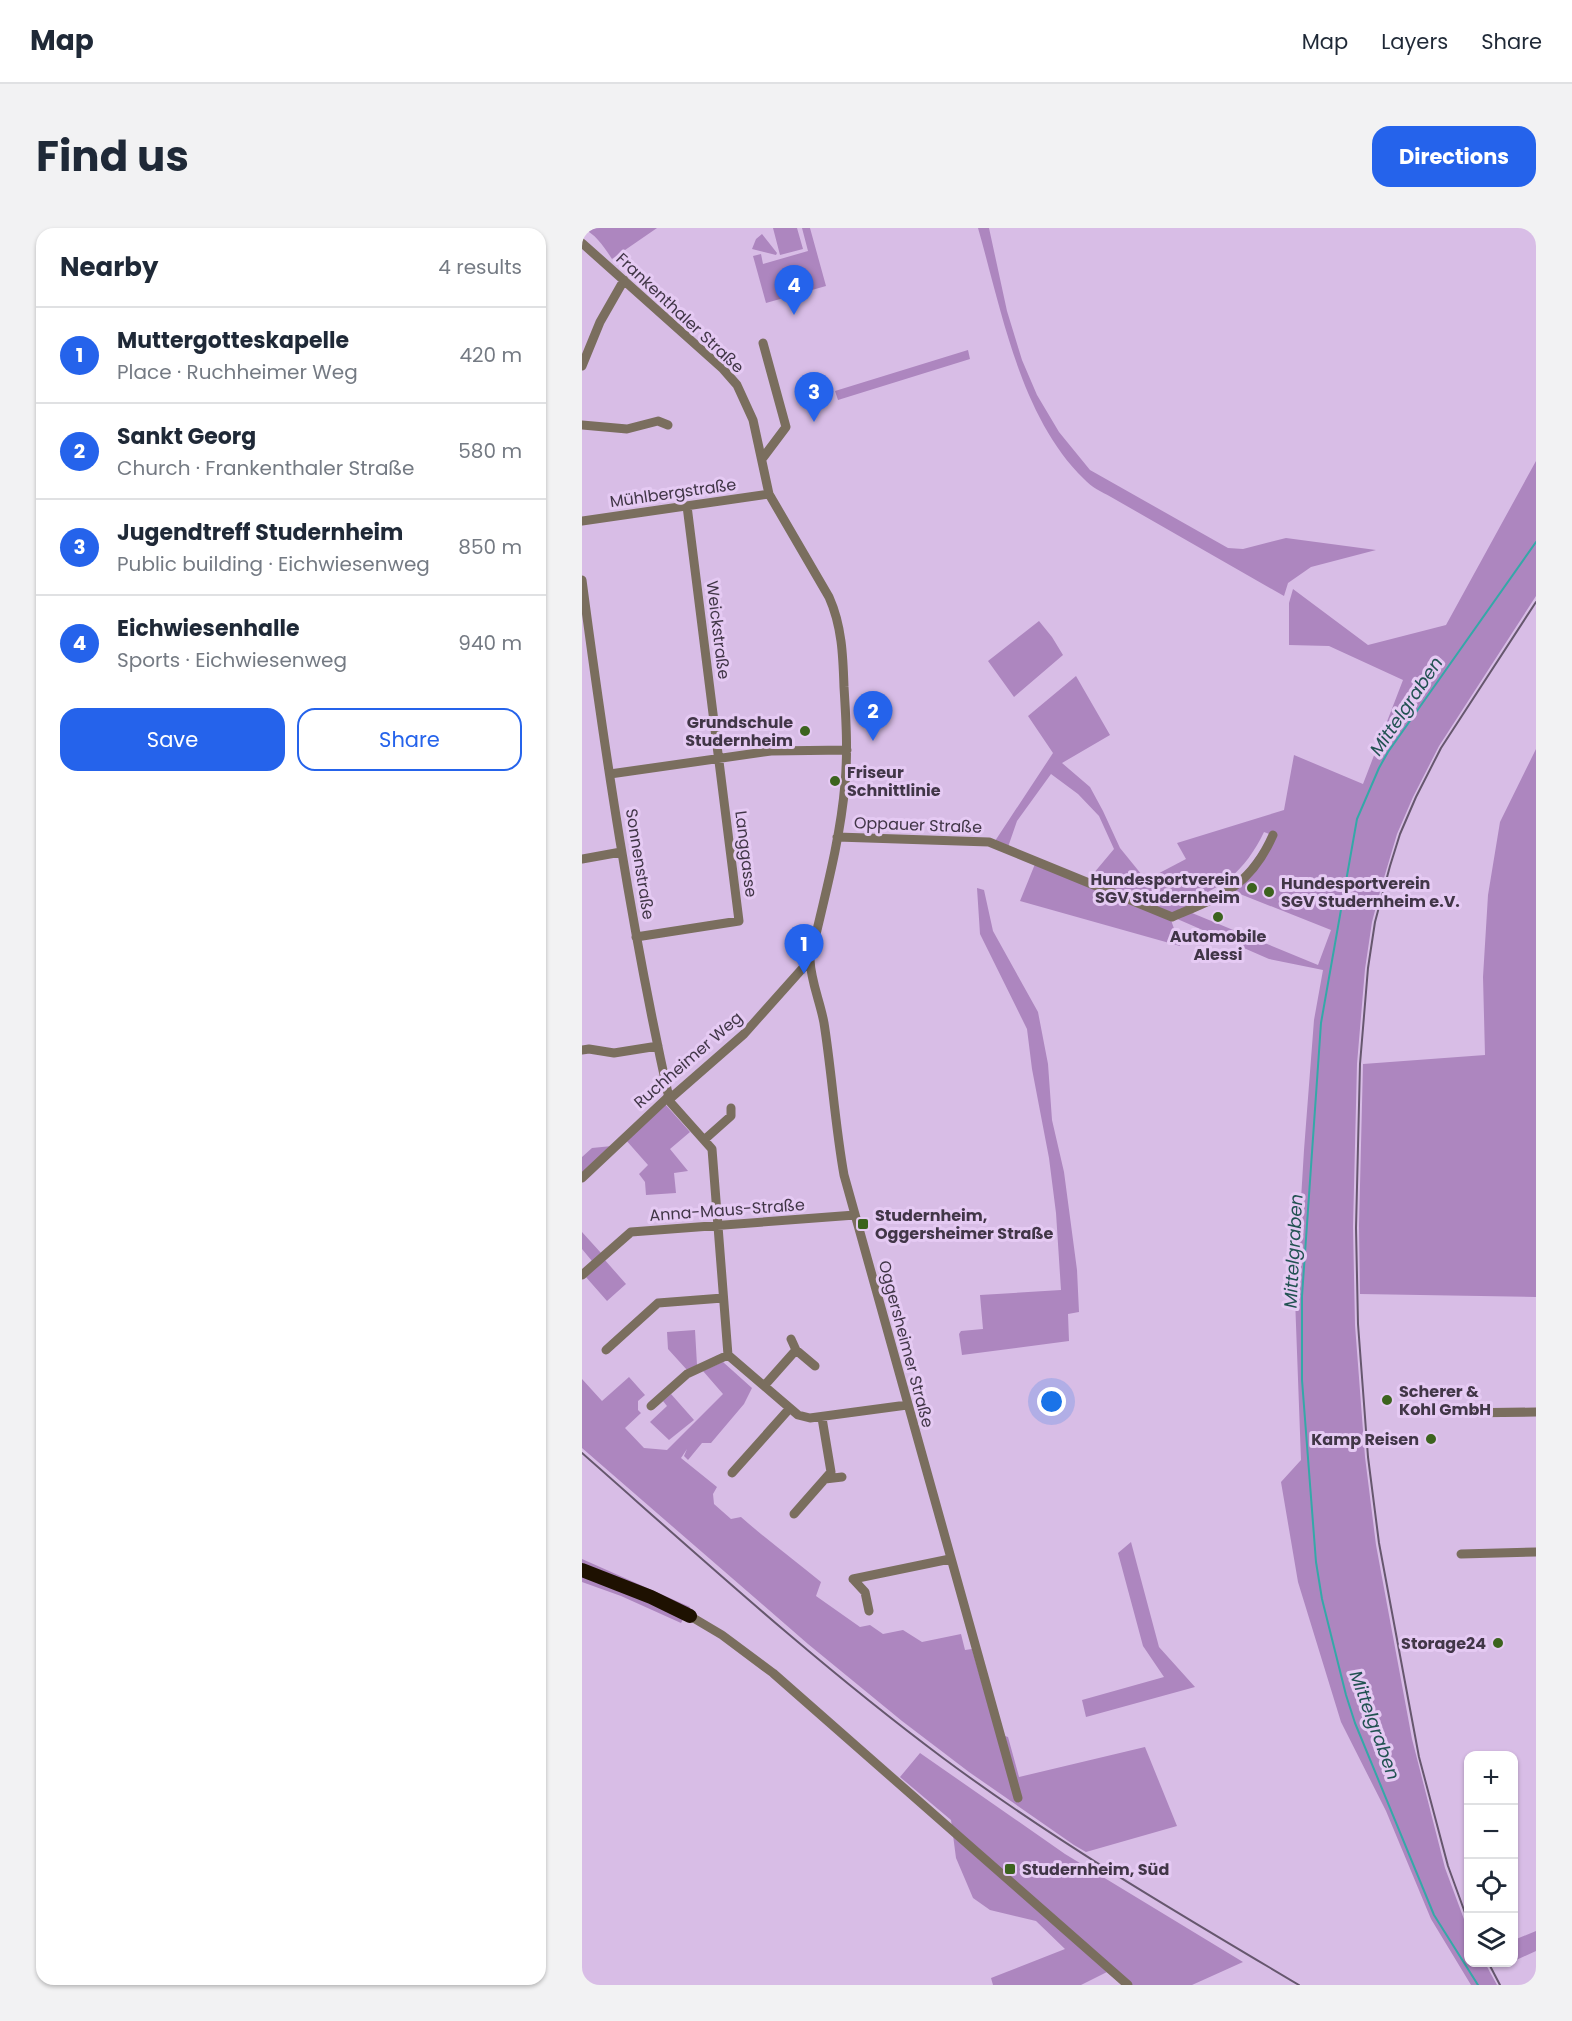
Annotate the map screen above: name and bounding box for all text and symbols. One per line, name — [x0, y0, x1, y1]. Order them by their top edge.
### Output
text: Map — [30, 21, 94, 60]
text: Map — [1302, 27, 1348, 56]
text: Layers — [1381, 27, 1448, 56]
text: Share — [1481, 27, 1542, 56]
button: Directions — [1372, 126, 1536, 187]
text: Find us — [36, 127, 189, 186]
street label: Frankenthaler Straße — [611, 248, 749, 379]
text: Nearby — [60, 249, 158, 285]
text: 4 results — [438, 253, 522, 281]
pin: 4 — [774, 266, 814, 315]
text: Muttergotteskapelle — [117, 325, 349, 356]
text: 1 — [76, 341, 83, 369]
text: 420 m — [459, 341, 522, 369]
text: Place · Ruchheimer Weg — [117, 358, 358, 386]
pin: 3 — [794, 372, 834, 422]
text: Sankt Georg — [117, 421, 256, 452]
text: 2 — [74, 437, 85, 465]
text: 580 m — [458, 437, 522, 465]
text: Church · Frankenthaler Straße — [117, 454, 414, 482]
street label: Mühlbergstraße — [608, 473, 738, 513]
text: Jugendtreff Studernheim — [117, 517, 403, 548]
text: 3 — [73, 533, 86, 561]
text: 850 m — [458, 533, 522, 561]
text: Public building · Eichwiesenweg — [117, 550, 430, 578]
street label: Weickstraße — [701, 579, 735, 681]
text: Eichwiesenhalle — [117, 613, 300, 644]
text: 4 — [73, 629, 86, 657]
text: 940 m — [458, 629, 522, 657]
text: Sports · Eichwiesenweg — [117, 646, 347, 674]
water label: Mittelgraben — [1364, 652, 1448, 760]
pin: 2 — [854, 692, 892, 741]
button: Save — [60, 708, 285, 771]
button: Share — [297, 708, 522, 771]
place label: Grundschule Studernheim — [685, 711, 793, 752]
marker: Grundschule Studernheim — [798, 724, 812, 738]
place label: Friseur Schnittlinie — [847, 761, 941, 802]
marker: Friseur Schnittlinie — [828, 774, 842, 788]
street label: Sonnenstraße — [620, 807, 660, 921]
street label: Langgasse — [729, 809, 763, 899]
street label: Oppauer Straße — [854, 811, 983, 839]
place label: Hundesportverein SGV Studernheim — [1091, 868, 1240, 909]
place label: Hundesportverein SGV Studernheim e.V. — [1281, 872, 1460, 913]
marker: Hundesportverein SGV Studernheim — [1245, 881, 1259, 895]
marker: Hundesportverein SGV Studernheim e.V. — [1262, 885, 1276, 899]
marker: Automobile Alessi — [1211, 910, 1225, 924]
pin: 1 — [784, 924, 824, 974]
place label: Automobile Alessi — [1170, 925, 1266, 966]
street label: Ruchheimer Weg — [629, 1006, 747, 1114]
street label: Anna-Maus-Straße — [649, 1193, 806, 1227]
water label: Mittelgraben — [1278, 1193, 1308, 1309]
place label: Studernheim, Oggersheimer Straße — [875, 1204, 1054, 1245]
marker: Studernheim, Oggersheimer Straße — [856, 1217, 870, 1231]
street label: Oggersheimer Straße — [873, 1258, 939, 1430]
place label: Scherer & Kohl GmbH — [1399, 1380, 1491, 1421]
your location — [1037, 1387, 1066, 1416]
marker: Scherer & Kohl GmbH — [1380, 1393, 1394, 1407]
place label: Kamp Reisen — [1311, 1428, 1419, 1451]
marker: Kamp Reisen — [1424, 1432, 1438, 1446]
place label: Storage24 — [1401, 1632, 1486, 1655]
marker: Storage24 — [1491, 1636, 1505, 1650]
water label: Mittelgraben — [1344, 1667, 1406, 1783]
map controls — [1464, 1751, 1518, 1967]
button: + — [1464, 1751, 1518, 1805]
button: − — [1464, 1805, 1518, 1859]
place label: Studernheim, Süd — [1022, 1858, 1169, 1881]
button: locate — [1464, 1859, 1518, 1913]
marker: Studernheim, Süd — [1003, 1862, 1017, 1876]
button: layers — [1464, 1913, 1518, 1967]

